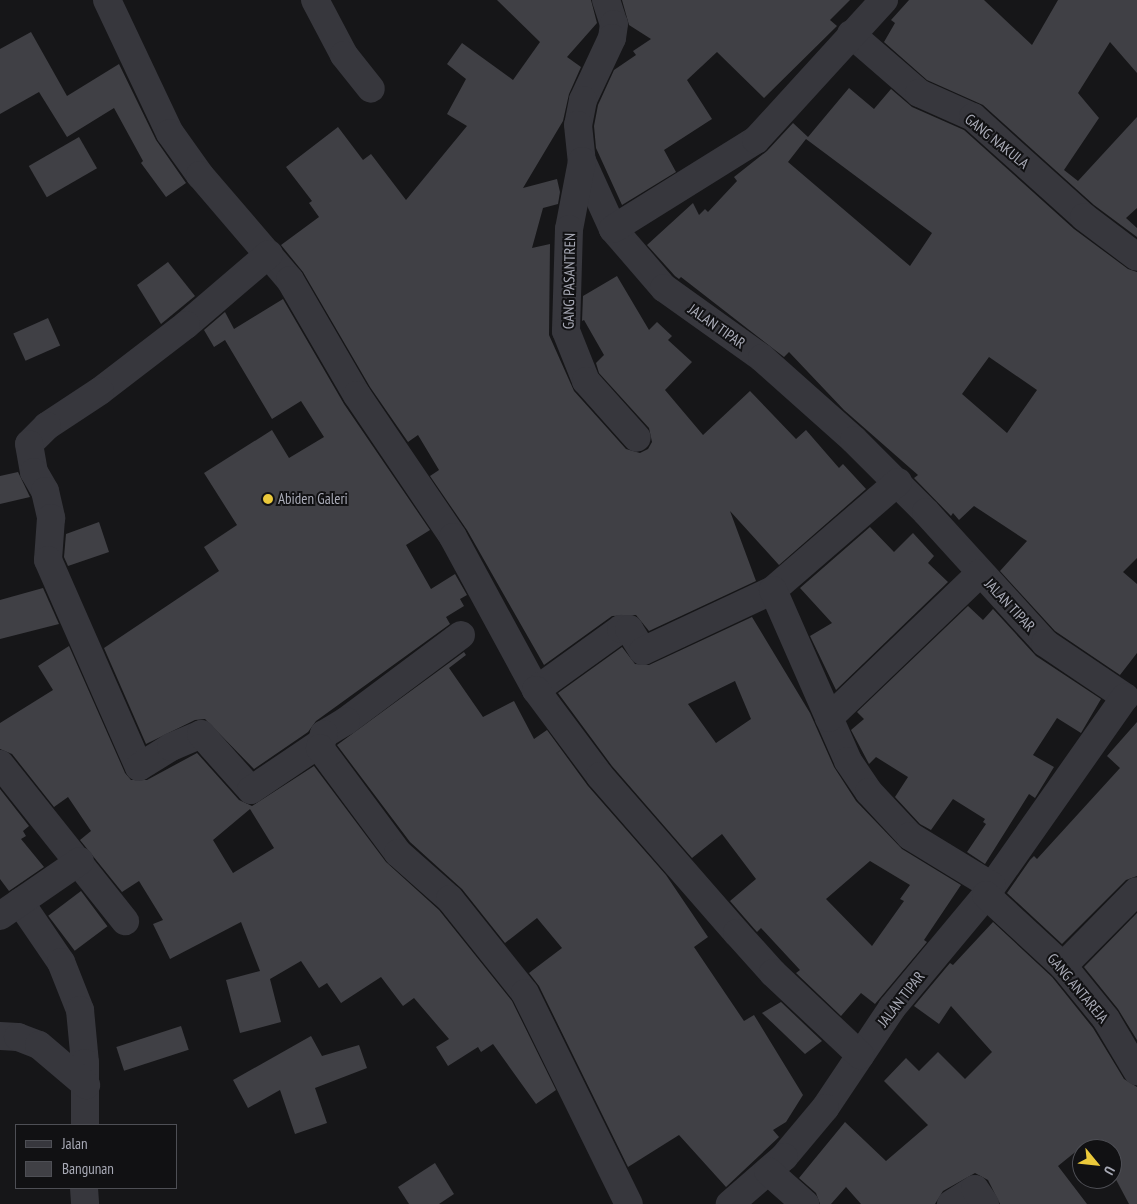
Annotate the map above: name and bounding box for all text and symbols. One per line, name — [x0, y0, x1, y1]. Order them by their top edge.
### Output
street label: GANG NAKULA — [961, 110, 1033, 172]
street label: GANG PASANTREN — [559, 233, 579, 329]
street label: JALAN TIPAR — [685, 300, 749, 352]
place label: Abiden Galeri — [278, 490, 348, 508]
marker: Abiden Galeri — [262, 493, 274, 505]
street label: JALAN TIPAR — [981, 575, 1039, 635]
street label: GANG ANTAREJA — [1044, 949, 1112, 1027]
street label: JALAN TIPAR — [874, 968, 928, 1030]
legend — [15, 1124, 178, 1189]
text: Jalan — [62, 1134, 88, 1153]
north arrow — [1072, 1139, 1122, 1189]
text: Bangunan — [62, 1159, 114, 1178]
text: U — [1100, 1163, 1119, 1178]

